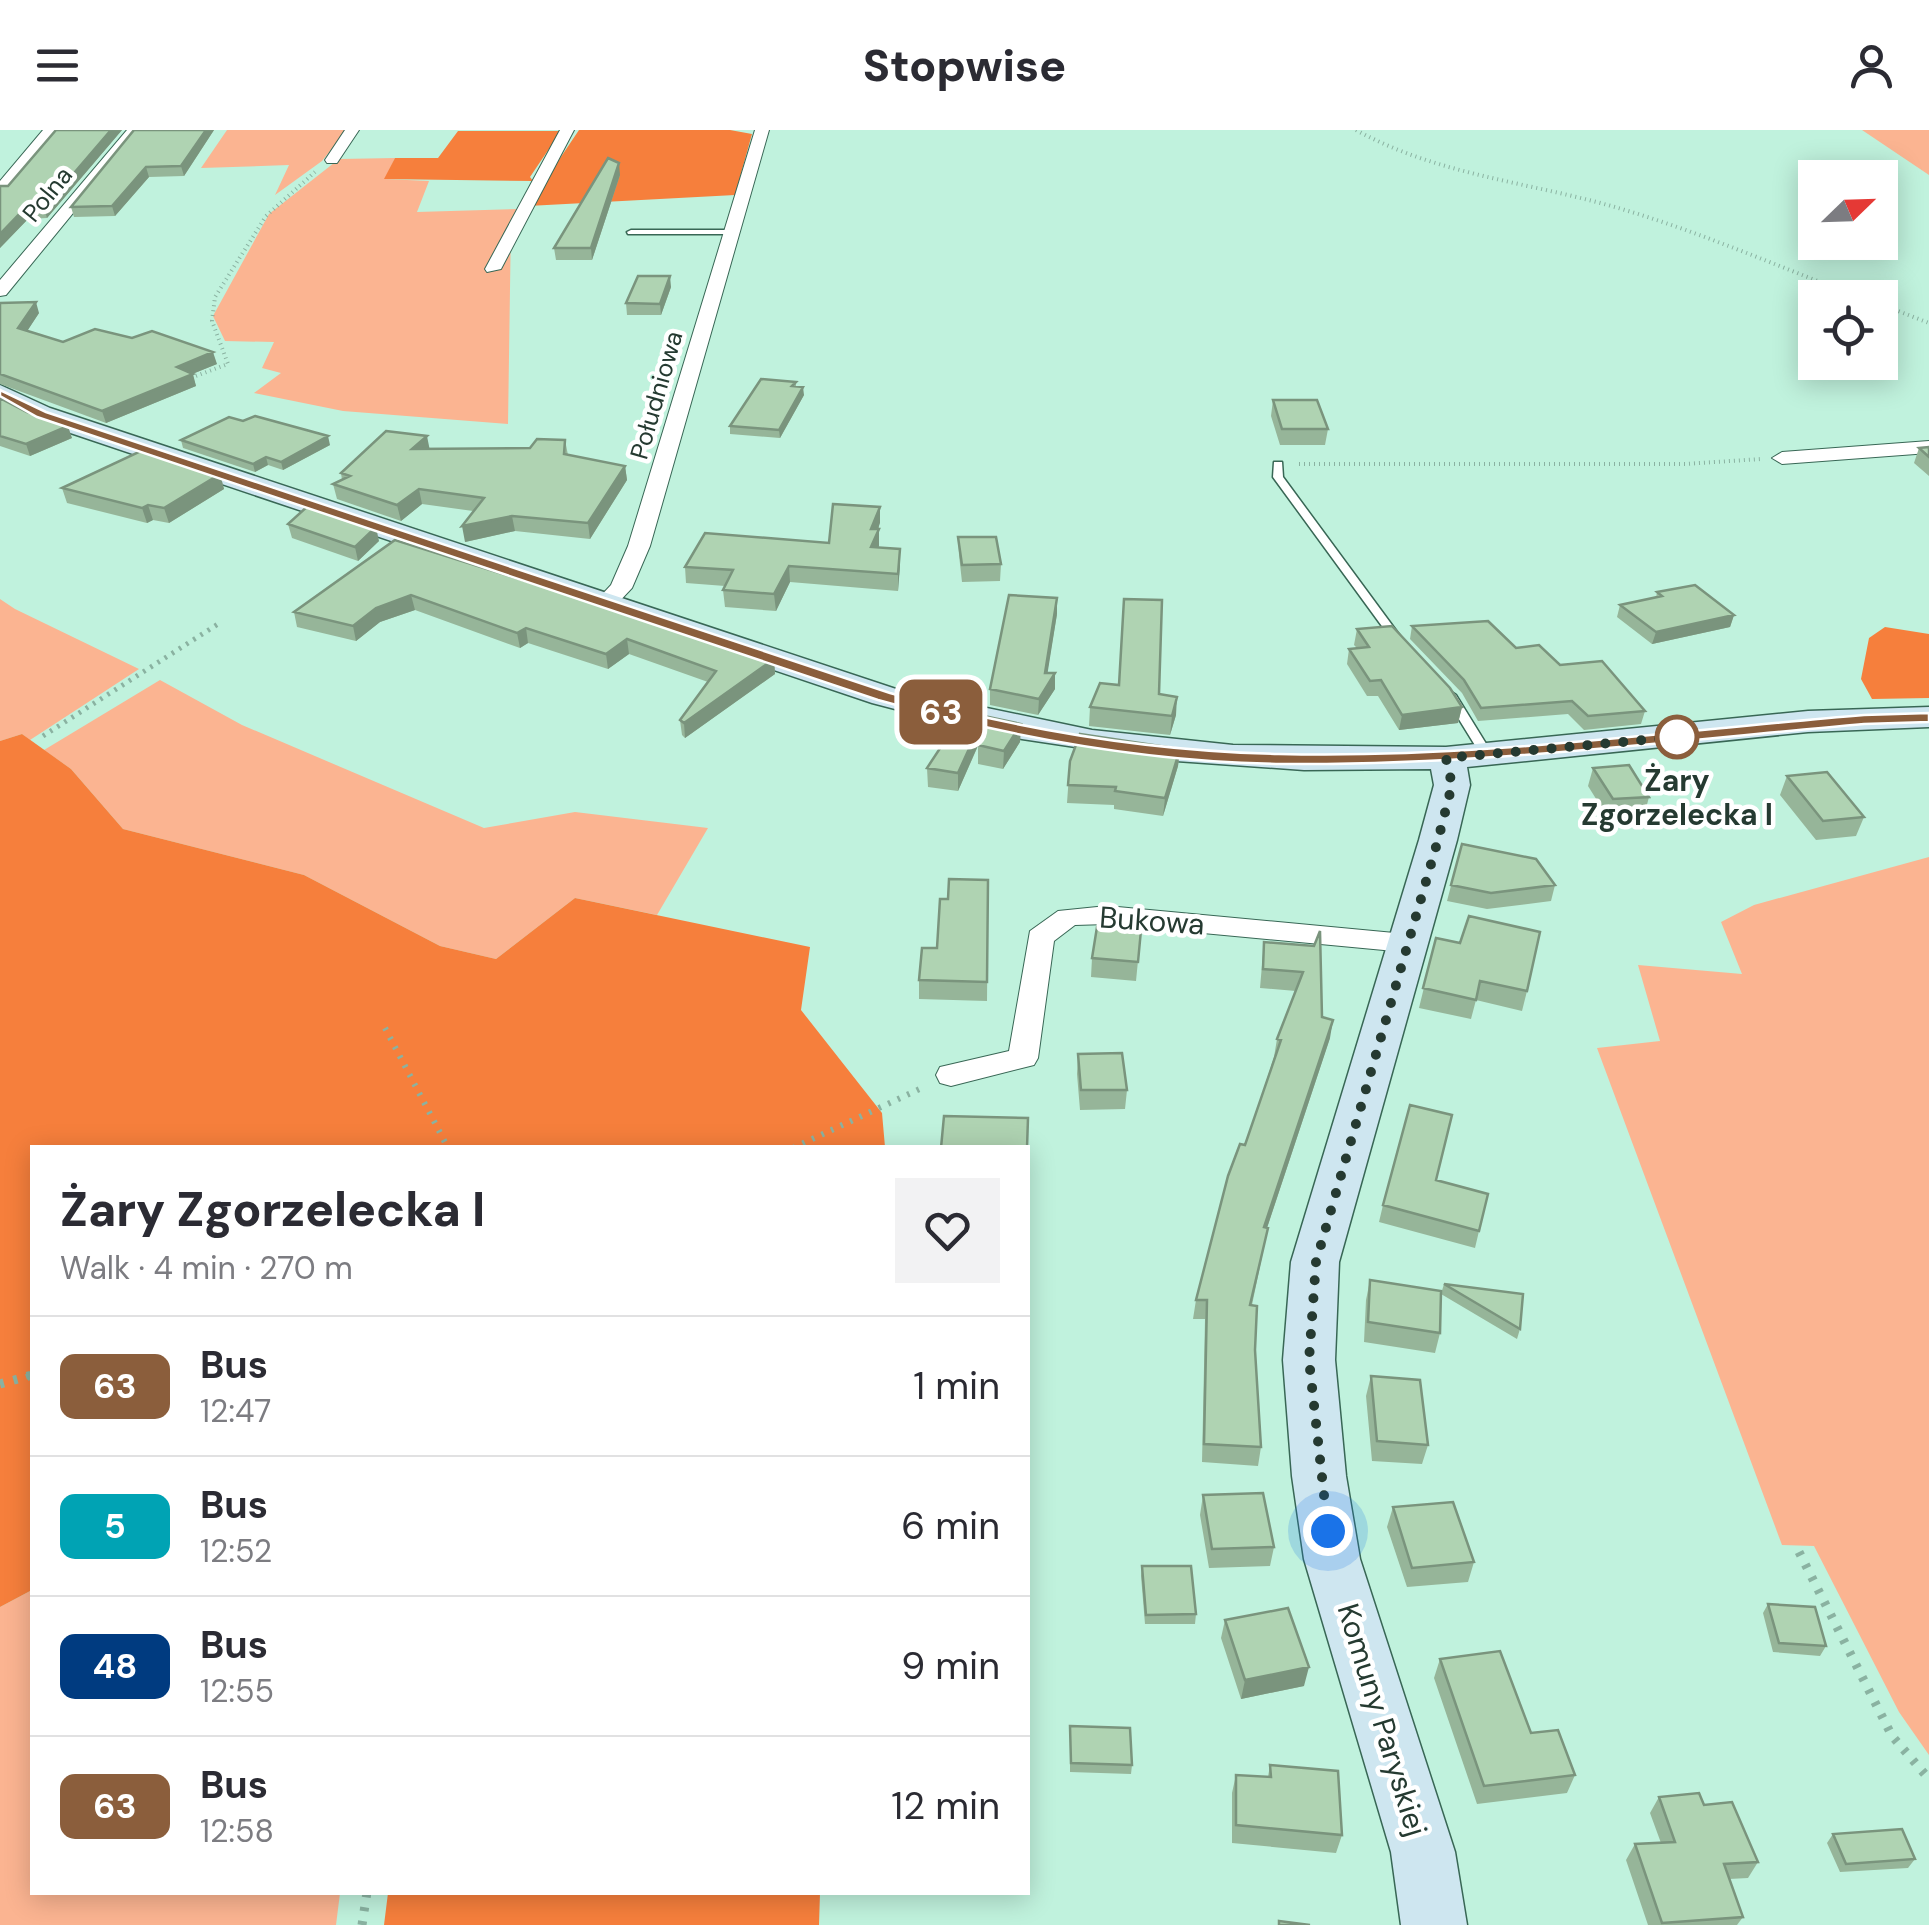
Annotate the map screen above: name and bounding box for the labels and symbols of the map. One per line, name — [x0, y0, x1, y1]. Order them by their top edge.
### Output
street label: Polna — [15, 160, 80, 229]
north arrow — [1798, 160, 1898, 260]
street label: Południowa — [622, 327, 691, 463]
line badge: 63 — [896, 680, 986, 744]
marker: Żary Zgorzelecka I — [1656, 716, 1698, 758]
place label: Żary Zgorzelecka I — [1581, 761, 1773, 834]
street label: Bukowa — [1098, 897, 1206, 944]
your location — [1303, 1506, 1353, 1556]
street label: Komuny Paryskiej — [1329, 1599, 1436, 1841]

